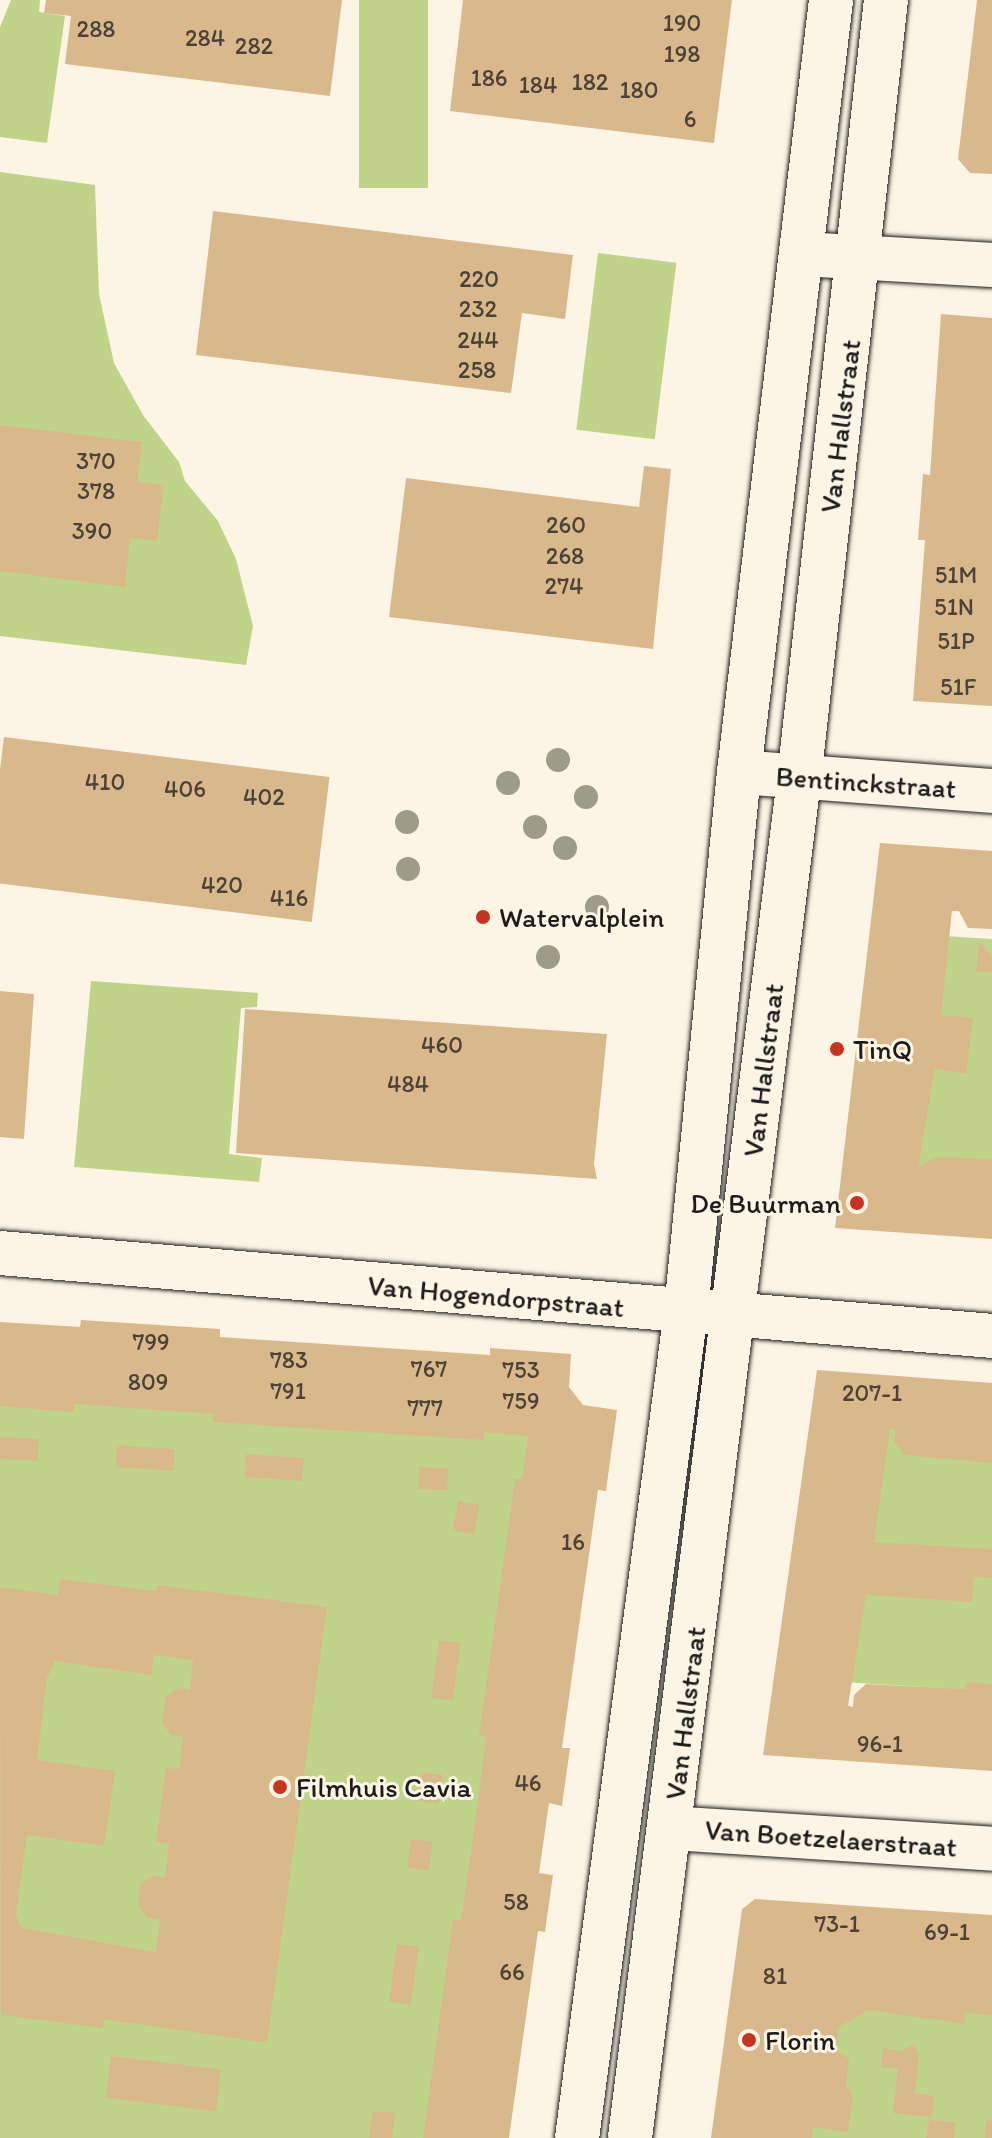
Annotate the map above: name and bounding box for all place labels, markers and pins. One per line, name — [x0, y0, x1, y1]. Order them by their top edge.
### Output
place label: Watervalplein — [499, 900, 664, 934]
marker: Watervalplein — [474, 908, 492, 926]
place label: TinQ — [853, 1032, 912, 1066]
marker: TinQ — [828, 1040, 846, 1058]
place label: De Buurman — [690, 1186, 841, 1220]
marker: De Buurman — [848, 1194, 866, 1212]
place label: Filmhuis Cavia — [296, 1770, 471, 1804]
marker: Filmhuis Cavia — [271, 1778, 289, 1796]
place label: Florin — [765, 2023, 835, 2057]
marker: Florin — [740, 2031, 758, 2049]

